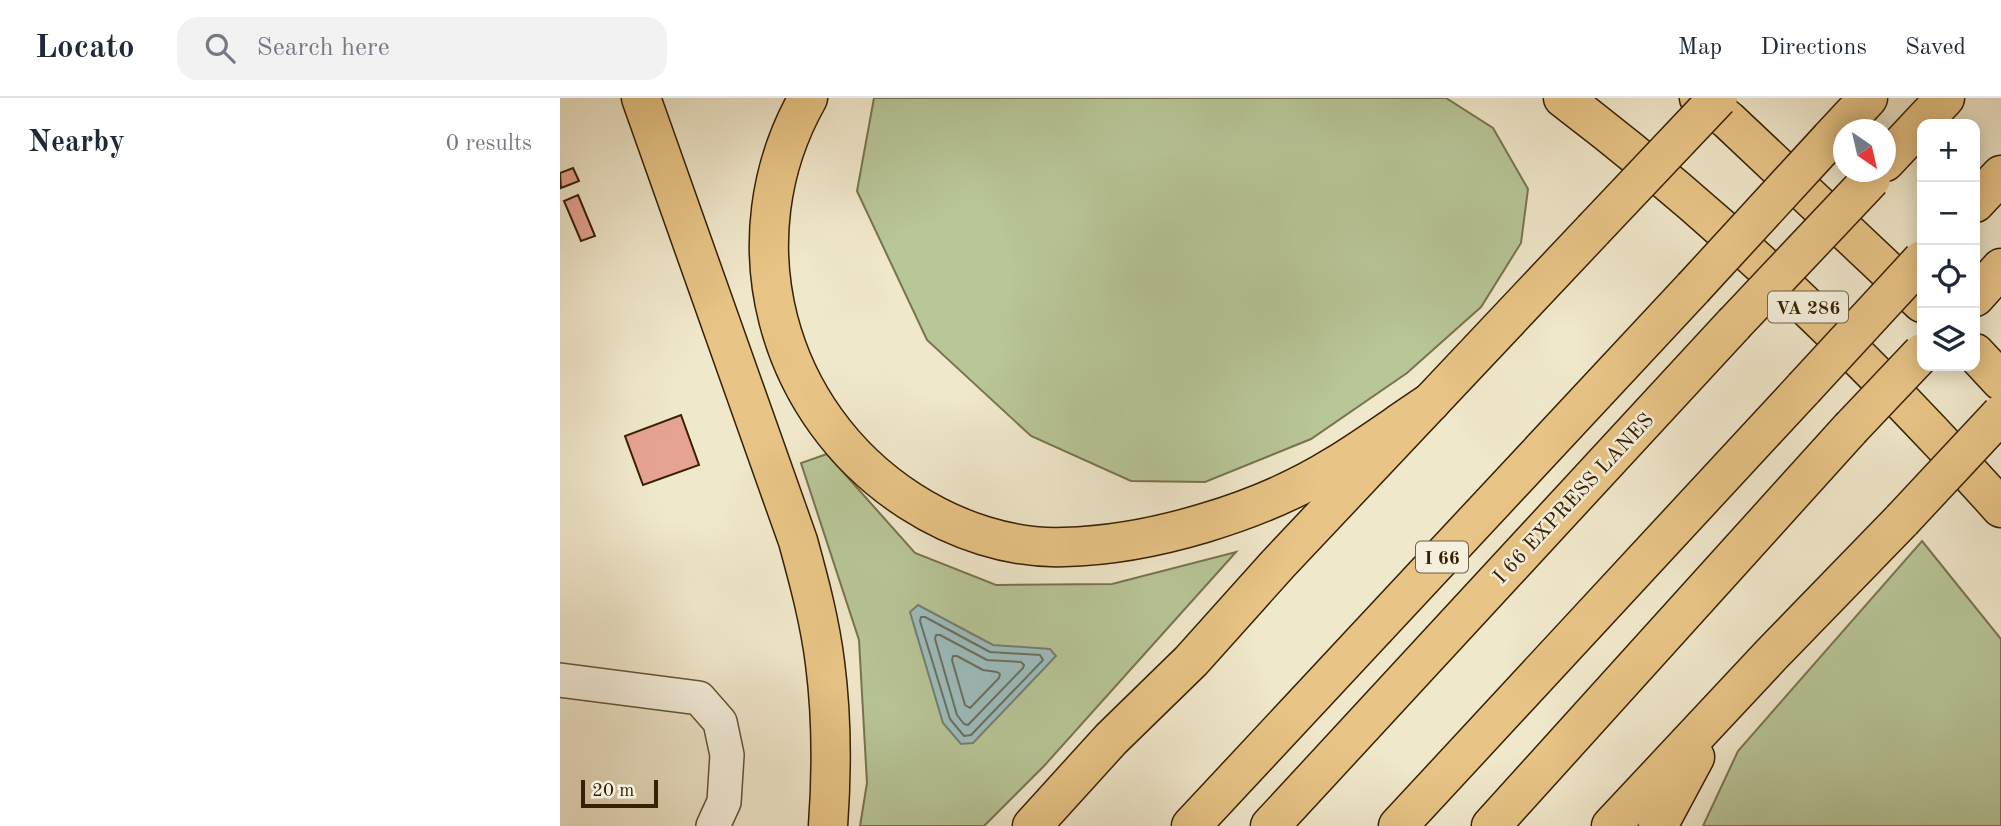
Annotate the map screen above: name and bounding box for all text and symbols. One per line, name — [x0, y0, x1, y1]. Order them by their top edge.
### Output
search box — [177, 17, 667, 80]
icon: search — [201, 29, 239, 67]
text: Locato — [35, 32, 135, 65]
text: Search here — [257, 35, 390, 61]
text: Map — [1678, 36, 1722, 60]
text: Directions — [1760, 36, 1867, 60]
text: Saved — [1905, 36, 1966, 60]
north arrow — [1833, 119, 1896, 182]
map controls — [1917, 119, 1980, 371]
button: + — [1917, 119, 1980, 182]
text: Nearby — [28, 128, 125, 158]
text: 0 results — [446, 132, 532, 155]
button: − — [1917, 182, 1980, 245]
button: locate — [1917, 245, 1980, 308]
road number: VA 286 — [1768, 292, 1848, 322]
button: layers — [1917, 308, 1980, 371]
street label: I 66 EXPRESS LANES — [1490, 410, 1658, 588]
road number: I 66 — [1416, 542, 1468, 572]
scale bar — [581, 777, 658, 809]
text: 20 m — [592, 782, 634, 801]

